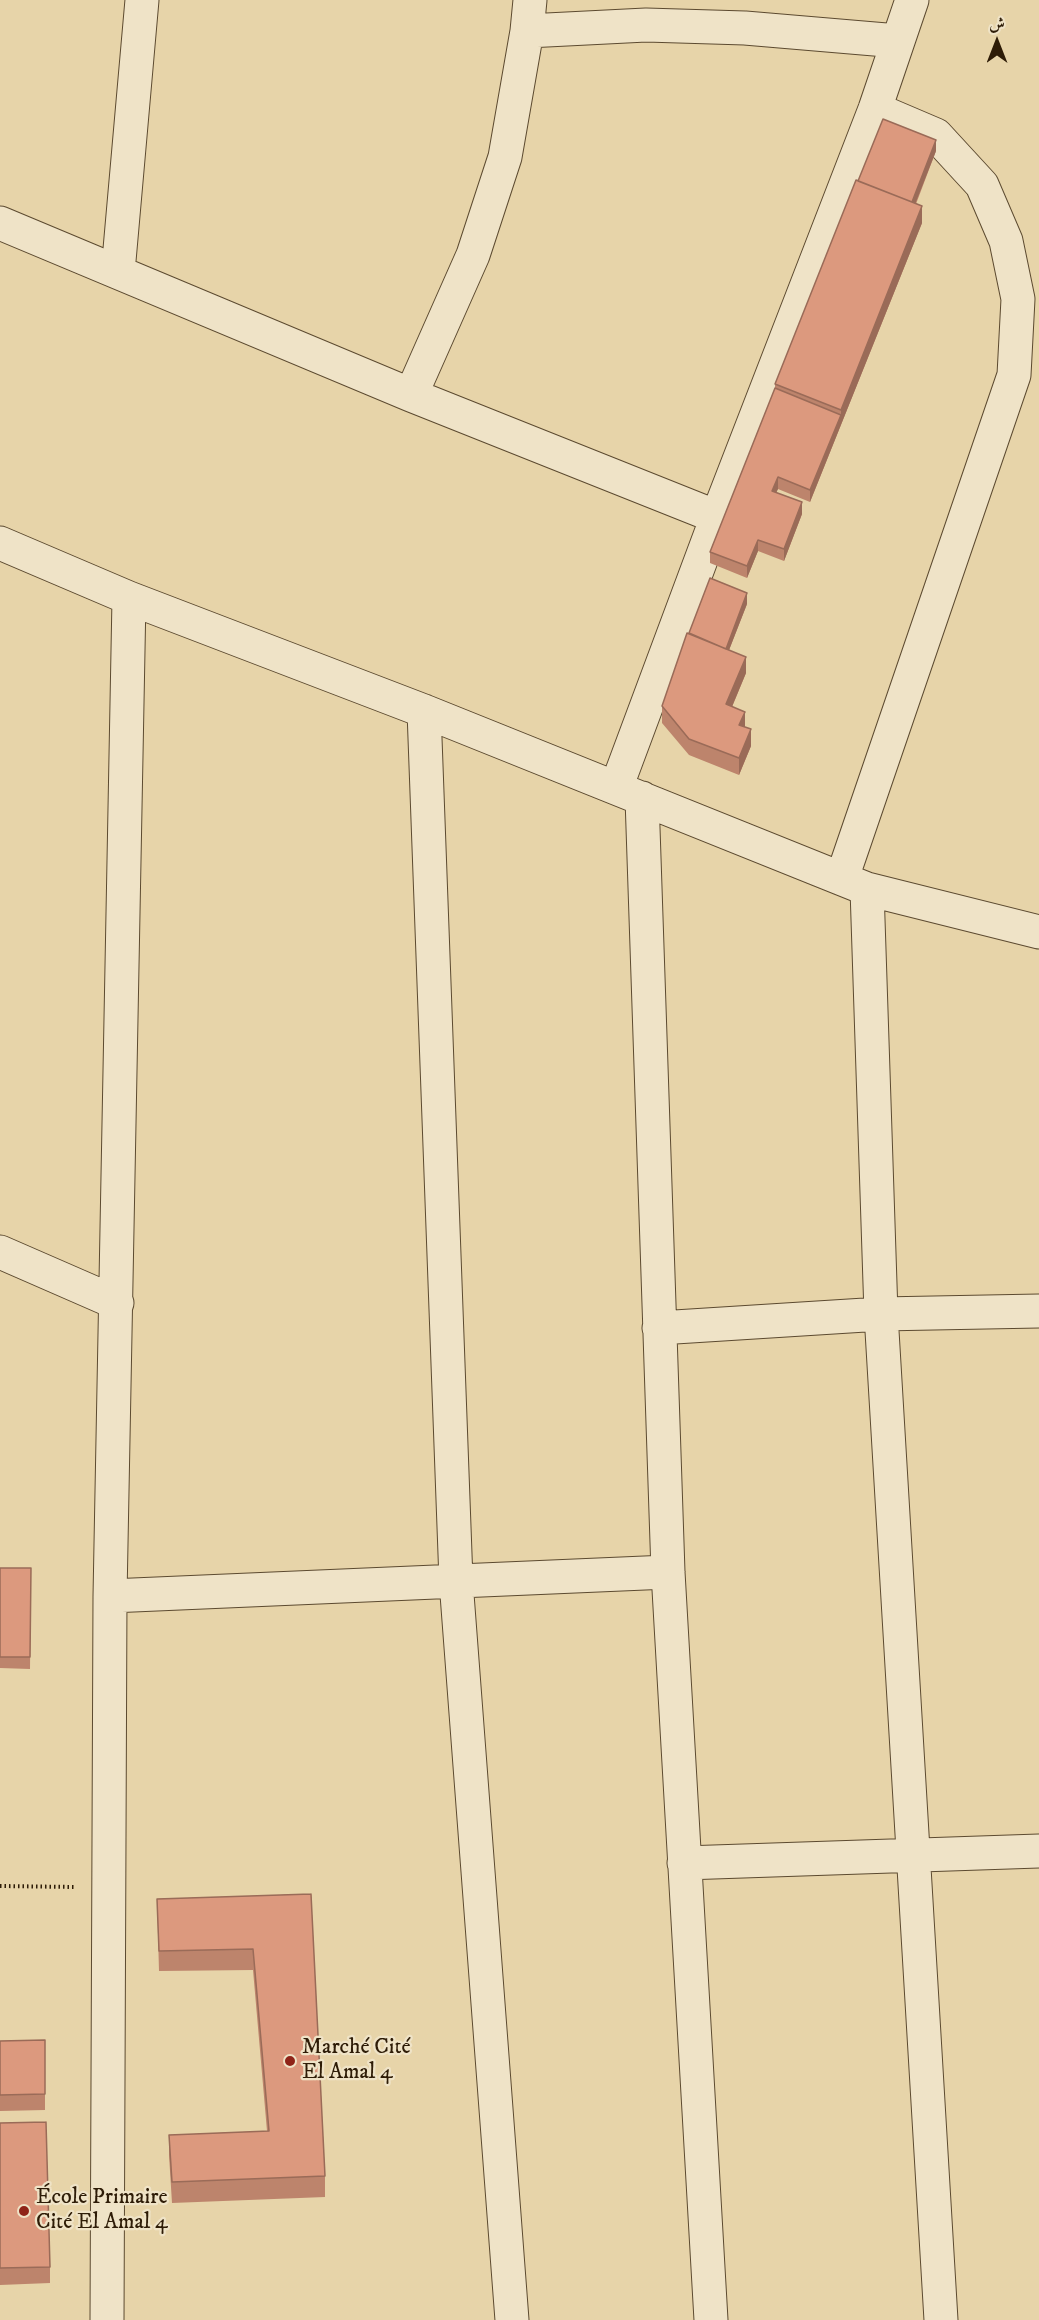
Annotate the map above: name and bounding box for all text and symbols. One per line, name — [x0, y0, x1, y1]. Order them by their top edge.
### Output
north arrow — [967, 12, 1027, 72]
text: ش — [989, 14, 1005, 34]
place label: Marché Cité El Amal 4 — [302, 2035, 411, 2086]
marker: Marché Cité El Amal 4 — [283, 2054, 297, 2068]
place label: École Primaire Cité El Amal 4 — [36, 2185, 168, 2236]
marker: École Primaire Cité El Amal 4 — [17, 2204, 31, 2218]

